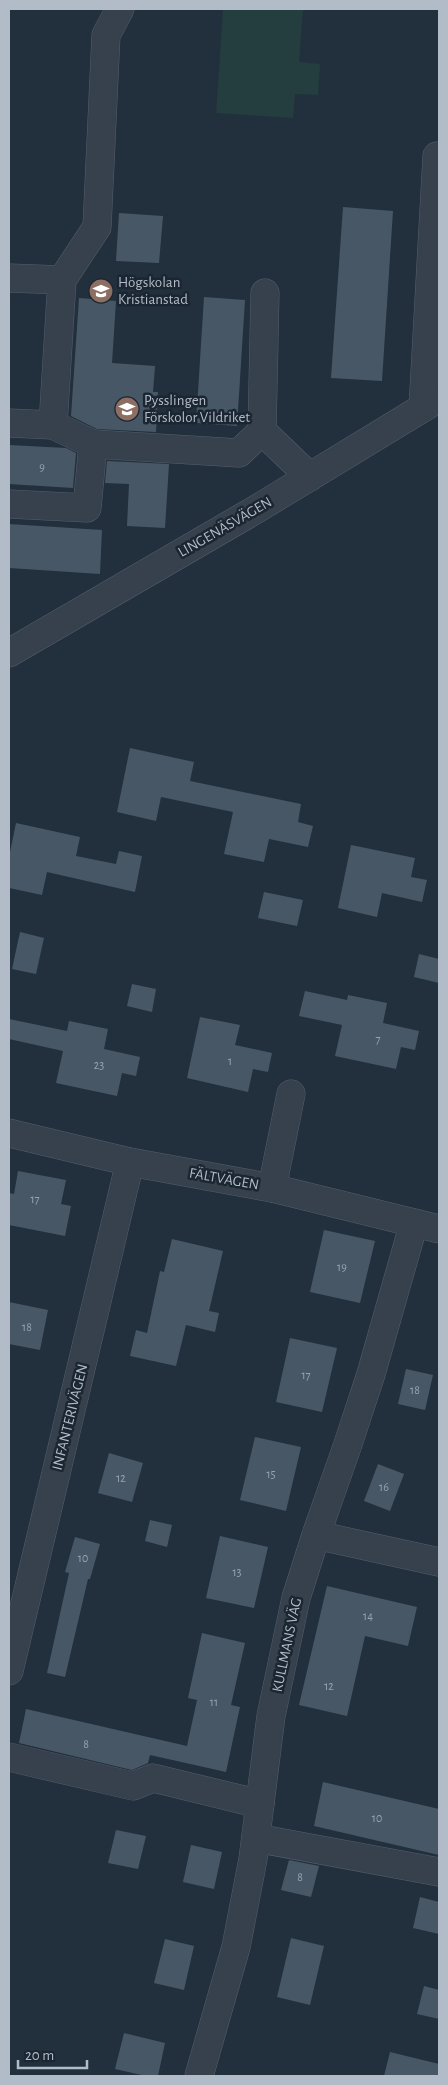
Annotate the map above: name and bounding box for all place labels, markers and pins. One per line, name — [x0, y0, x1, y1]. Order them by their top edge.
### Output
place label: Högskolan Kristianstad — [118, 275, 188, 307]
school or university icon: Högskolan Kristianstad — [88, 278, 114, 304]
place label: Pysslingen Förskolor Vildriket — [144, 393, 250, 425]
school or university icon: Pysslingen Förskolor Vildriket — [114, 396, 140, 422]

